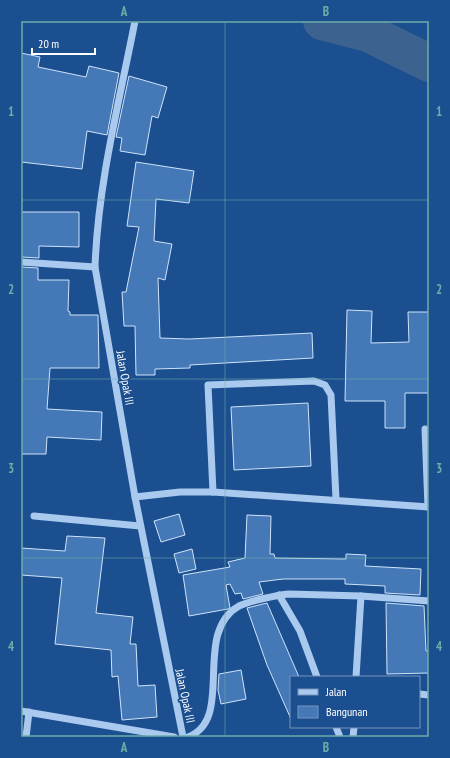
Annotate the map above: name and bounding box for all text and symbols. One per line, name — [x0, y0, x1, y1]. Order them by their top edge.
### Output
text: A — [120, 3, 128, 20]
text: B — [323, 3, 329, 20]
scale bar — [32, 30, 95, 56]
text: 20 m — [38, 36, 59, 51]
text: 1 — [8, 103, 14, 120]
text: 1 — [436, 103, 442, 120]
text: 2 — [8, 281, 14, 298]
text: 2 — [436, 281, 442, 298]
street label: Jalan Opak III — [113, 349, 138, 406]
text: 3 — [8, 460, 14, 477]
text: 3 — [436, 460, 442, 477]
text: 4 — [8, 638, 15, 655]
text: 4 — [436, 638, 443, 655]
street label: Jalan Opak III — [172, 666, 199, 724]
legend — [290, 676, 420, 728]
text: Jalan — [325, 684, 347, 699]
text: Bangunan — [326, 704, 367, 719]
text: A — [120, 739, 128, 756]
text: B — [323, 739, 329, 756]

